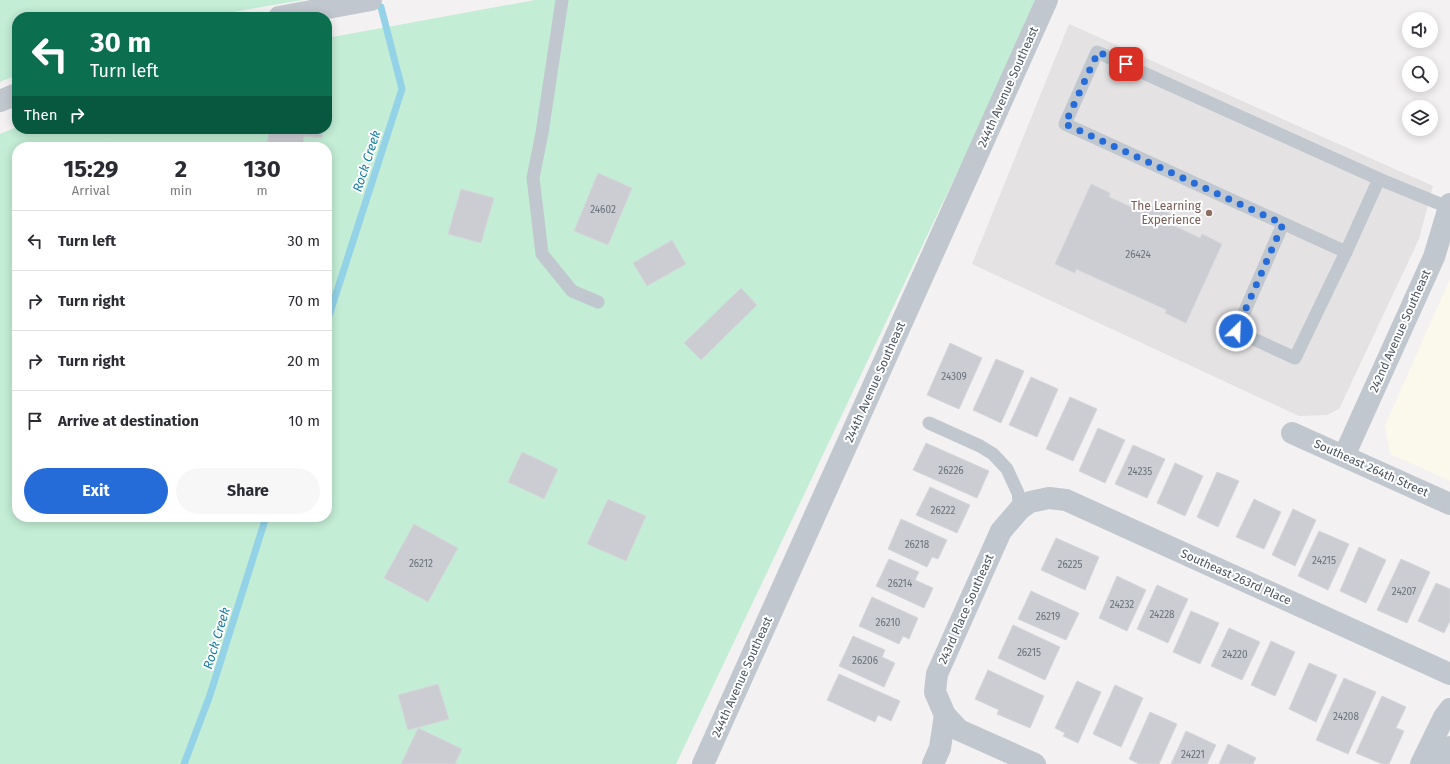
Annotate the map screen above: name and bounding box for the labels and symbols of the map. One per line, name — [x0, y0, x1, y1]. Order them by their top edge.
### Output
street label: 244th Avenue Southeast — [975, 24, 1041, 150]
pin — [1109, 47, 1143, 81]
water label: Rock Creek — [349, 129, 383, 194]
place label: The Learning Experience — [1131, 199, 1202, 227]
house number: 24602 — [590, 204, 616, 216]
marker: The Learning Experience — [1204, 208, 1214, 218]
house number: 26424 — [1125, 249, 1151, 261]
street label: 242nd Avenue Southeast — [1367, 267, 1434, 394]
position arrow — [1215, 310, 1257, 352]
street label: 244th Avenue Southeast — [842, 319, 908, 445]
house number: 24309 — [941, 371, 967, 383]
street label: Southeast 264th Street — [1312, 436, 1431, 500]
house number: 26226 — [938, 465, 964, 477]
house number: 24235 — [1128, 466, 1152, 478]
house number: 26222 — [930, 505, 956, 517]
house number: 26218 — [905, 539, 930, 551]
street label: Southeast 263rd Place — [1179, 546, 1293, 608]
street label: 243rd Place Southeast — [935, 551, 997, 666]
house number: 24215 — [1312, 555, 1336, 567]
house number: 26212 — [409, 558, 433, 570]
house number: 26225 — [1057, 559, 1083, 571]
house number: 26214 — [888, 578, 913, 590]
house number: 24207 — [1392, 586, 1417, 598]
house number: 24232 — [1110, 599, 1134, 611]
water label: Rock Creek — [200, 605, 233, 671]
house number: 24228 — [1149, 609, 1175, 621]
house number: 26219 — [1036, 611, 1060, 623]
street label: 244th Avenue Southeast — [709, 614, 775, 740]
house number: 26210 — [876, 617, 901, 629]
house number: 26215 — [1017, 647, 1041, 659]
house number: 24220 — [1222, 649, 1248, 661]
house number: 26206 — [852, 655, 878, 667]
house number: 24208 — [1333, 711, 1359, 723]
house number: 24221 — [1181, 749, 1205, 761]

